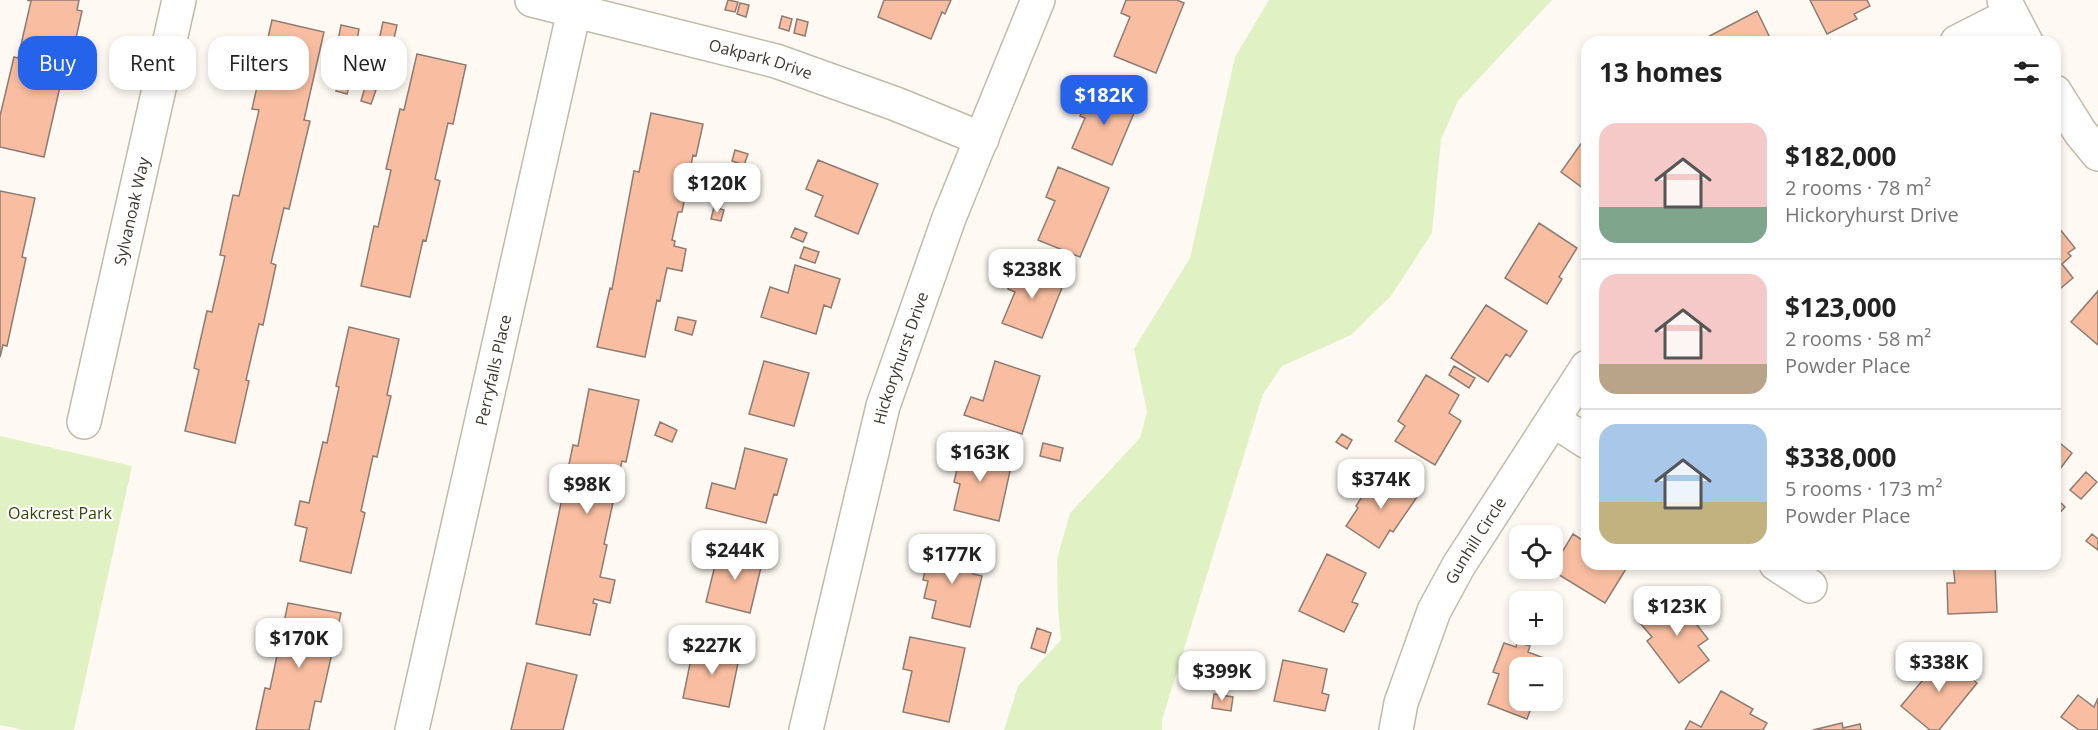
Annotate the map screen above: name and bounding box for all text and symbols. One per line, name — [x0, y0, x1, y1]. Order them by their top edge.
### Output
street label: Oakpark Drive — [707, 34, 815, 84]
chip: Buy — [18, 36, 97, 90]
chip: Rent — [109, 36, 196, 90]
chip: Filters — [208, 36, 309, 90]
chip: New — [321, 36, 407, 90]
text: 13 homes — [1599, 54, 1723, 90]
icon: filters — [2010, 56, 2043, 89]
pin: $182K — [1062, 75, 1146, 126]
text: $182K — [1074, 81, 1134, 108]
text: $182,000 — [1785, 138, 1896, 174]
icon: home — [1647, 147, 1719, 219]
street label: Sylvanoak Way — [109, 154, 154, 267]
pin: $120K — [675, 163, 759, 214]
text: $120K — [687, 169, 747, 196]
text: 2 rooms · 78 m² — [1785, 174, 1931, 201]
text: Hickoryhurst Drive — [1785, 201, 1959, 228]
pin: $238K — [990, 249, 1074, 300]
text: $238K — [1002, 255, 1062, 282]
street label: Hickoryhurst Drive — [868, 289, 933, 427]
text: $123,000 — [1785, 289, 1896, 325]
icon: home — [1647, 298, 1719, 370]
street label: Perryfalls Place — [470, 312, 516, 428]
text: 2 rooms · 58 m² — [1785, 325, 1931, 352]
text: Powder Place — [1785, 352, 1910, 379]
pin: $163K — [938, 432, 1022, 483]
text: $163K — [950, 438, 1010, 465]
text: $338,000 — [1785, 439, 1896, 475]
icon: home — [1647, 448, 1719, 520]
pin: $374K — [1339, 459, 1423, 510]
pin: $98K — [551, 464, 623, 515]
text: $374K — [1351, 465, 1411, 492]
text: $98K — [563, 470, 611, 497]
text: 5 rooms · 173 m² — [1785, 475, 1943, 502]
street label: Gunhill Circle — [1440, 493, 1511, 588]
park label: Oakcrest Park — [8, 502, 113, 524]
text: Powder Place — [1785, 502, 1910, 529]
map controls — [1509, 525, 1563, 711]
button: locate — [1509, 525, 1563, 579]
pin: $244K — [693, 530, 777, 581]
pin: $177K — [910, 534, 994, 585]
text: $244K — [705, 536, 765, 563]
text: $177K — [922, 540, 982, 567]
pin: $123K — [1635, 586, 1719, 637]
button: + — [1509, 591, 1563, 645]
text: $123K — [1647, 592, 1707, 619]
pin: $170K — [257, 618, 341, 669]
text: $170K — [269, 624, 329, 651]
pin: $227K — [670, 625, 754, 676]
text: $227K — [682, 631, 742, 658]
pin: $338K — [1897, 642, 1981, 693]
text: $338K — [1909, 648, 1969, 675]
pin: $399K — [1180, 651, 1264, 702]
text: $399K — [1192, 657, 1252, 684]
button: − — [1509, 657, 1563, 711]

